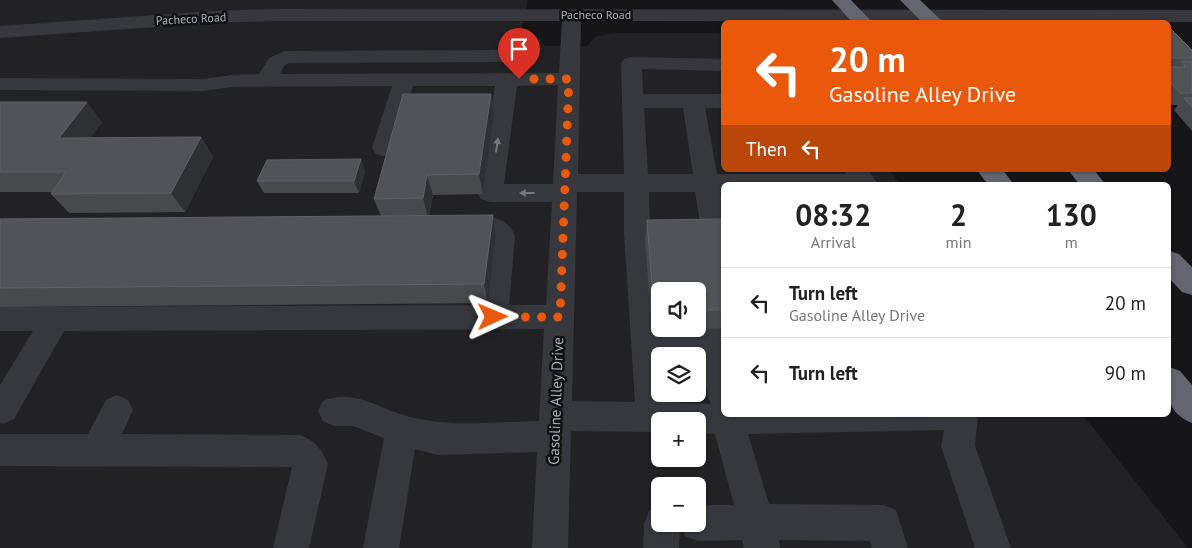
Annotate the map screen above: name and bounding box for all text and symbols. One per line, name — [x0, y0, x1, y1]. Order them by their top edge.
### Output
street label: Pacheco Road — [561, 7, 631, 22]
street label: Pacheco Road — [155, 9, 226, 28]
pin — [498, 28, 540, 79]
icon: arrive — [505, 35, 533, 63]
text: 20 m — [829, 36, 906, 82]
icon: left — [746, 40, 811, 105]
text: Gasoline Alley Drive — [829, 80, 1016, 108]
icon: left — [797, 135, 825, 163]
one-way arrow — [493, 137, 501, 153]
text: Then — [746, 137, 787, 161]
one-way arrow — [519, 189, 535, 197]
text: 08:32 — [795, 195, 871, 234]
text: 2 — [950, 195, 967, 234]
text: 130 — [1046, 195, 1097, 234]
text: Arrival — [811, 232, 856, 252]
text: min — [946, 232, 972, 252]
text: m — [1065, 232, 1078, 252]
text: Turn left — [789, 281, 858, 305]
map controls — [651, 282, 706, 532]
button: sound — [651, 282, 706, 337]
icon: left — [746, 289, 774, 317]
position arrow — [466, 290, 518, 342]
text: 20 m — [1105, 291, 1146, 315]
text: Gasoline Alley Drive — [789, 305, 925, 325]
street label: Gasoline Alley Drive — [544, 337, 567, 465]
button: layers — [651, 347, 706, 402]
icon: left — [746, 359, 774, 387]
text: Turn left — [789, 361, 858, 385]
text: 90 m — [1105, 361, 1146, 385]
button: + — [651, 412, 706, 467]
button: − — [651, 477, 706, 532]

